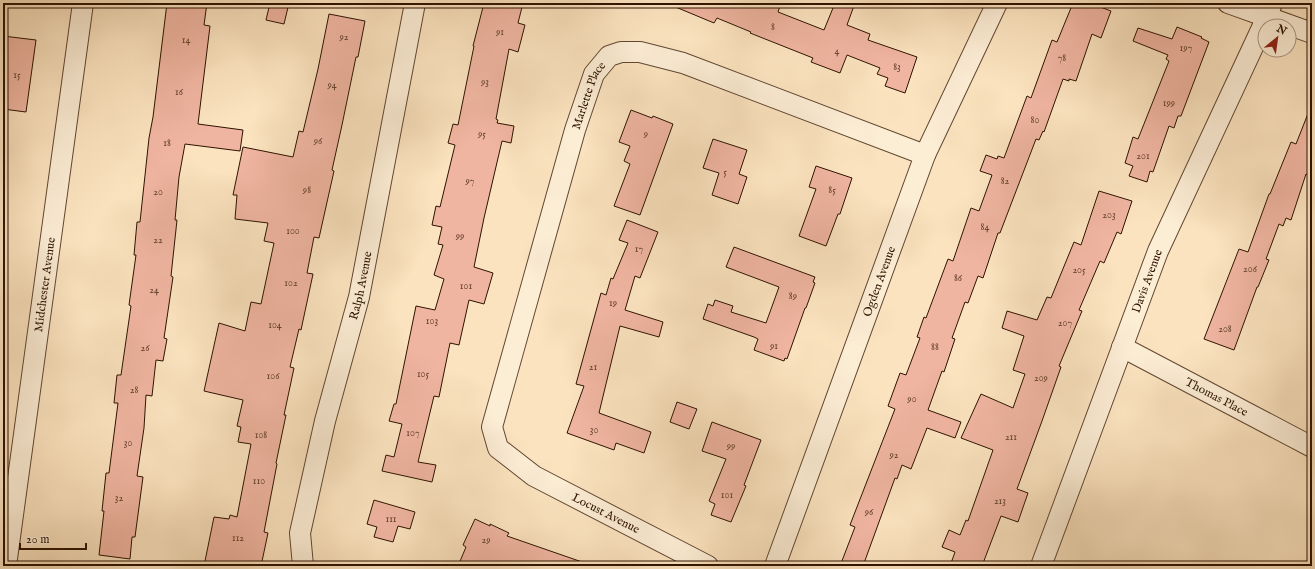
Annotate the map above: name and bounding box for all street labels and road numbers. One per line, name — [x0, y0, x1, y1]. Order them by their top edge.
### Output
street label: Marlette Place — [569, 58, 610, 131]
street label: Midchester Avenue — [31, 236, 59, 333]
street label: Ogden Avenue — [860, 244, 899, 319]
street label: Davis Avenue — [1129, 247, 1166, 315]
street label: Ralph Avenue — [346, 250, 376, 322]
street label: Thomas Place — [1182, 375, 1251, 420]
street label: Locust Avenue — [569, 490, 643, 537]

